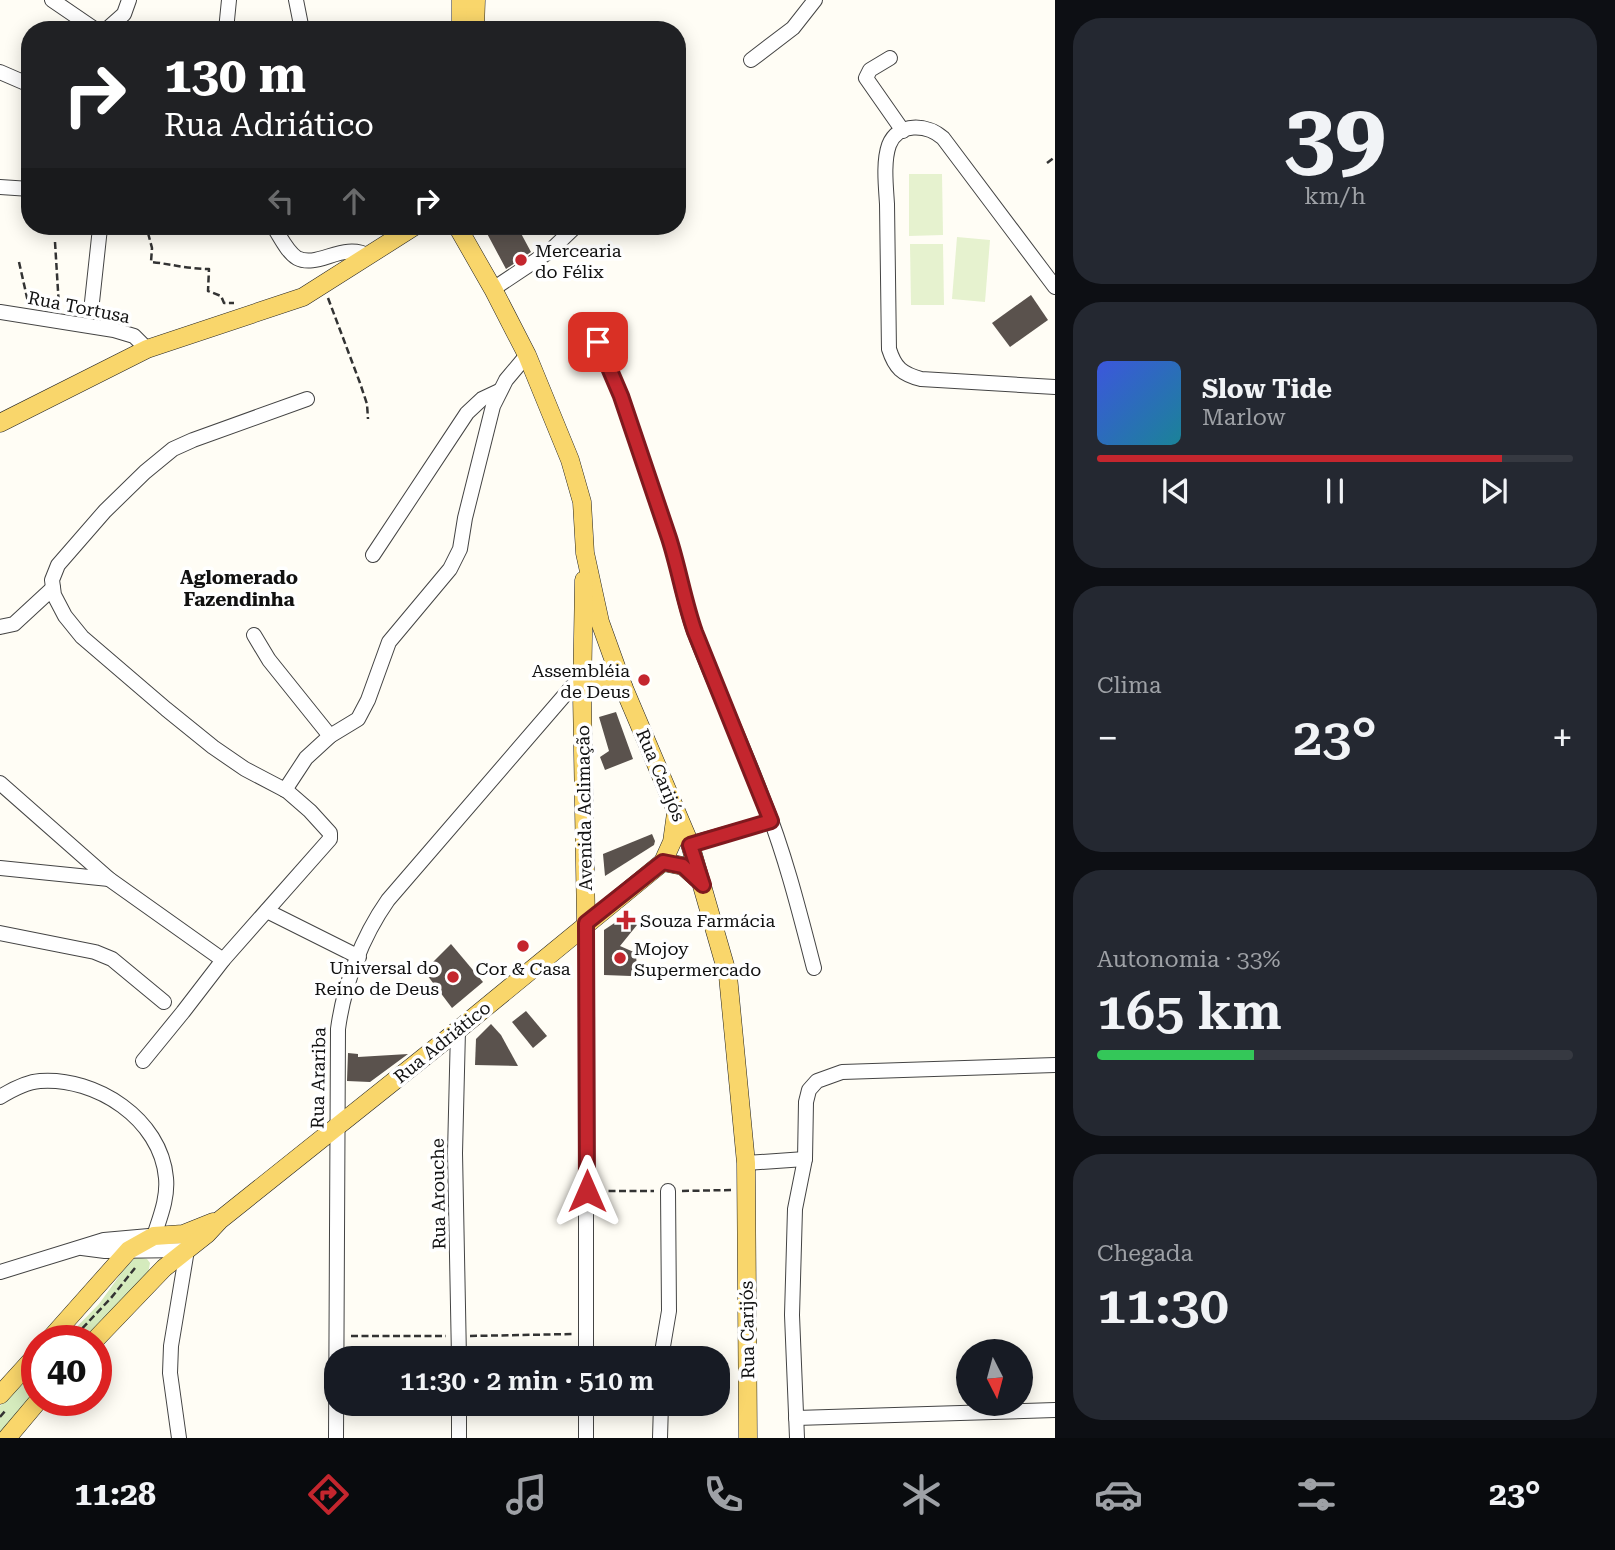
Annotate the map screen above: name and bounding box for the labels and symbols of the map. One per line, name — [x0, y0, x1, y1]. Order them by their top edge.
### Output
place label: Mercearia do Félix — [535, 240, 622, 282]
marker: Mercearia do Félix — [513, 252, 529, 268]
street label: Rua Tortusa — [26, 287, 132, 327]
pin — [568, 312, 628, 372]
district label: Aglomerado Fazendinha — [180, 566, 298, 611]
place label: Assembléia de Deus — [532, 660, 630, 702]
marker: Assembléia de Deus — [636, 672, 652, 688]
street label: Avenida Aclimação — [572, 725, 596, 891]
street label: Rua Carijós — [632, 726, 690, 824]
place label: Souza Farmácia — [640, 910, 775, 931]
marker: Souza Farmácia — [618, 912, 634, 928]
marker: Cor & Casa — [515, 938, 531, 954]
place label: Mojoy Supermercado — [634, 938, 761, 980]
marker: Mojoy Supermercado — [612, 950, 628, 966]
place label: Universal do Reino de Deus — [314, 957, 439, 999]
place label: Cor & Casa — [476, 958, 571, 979]
marker: Universal do Reino de Deus — [445, 969, 461, 985]
street label: Rua Adriático — [389, 997, 495, 1087]
street label: Rua Arariba — [307, 1027, 329, 1129]
street label: Rua Arouche — [427, 1138, 449, 1250]
position arrow — [550, 1154, 624, 1228]
street label: Rua Carijós — [736, 1281, 758, 1379]
speed limit sign: 40 — [21, 1325, 112, 1416]
north arrow — [956, 1339, 1032, 1416]

